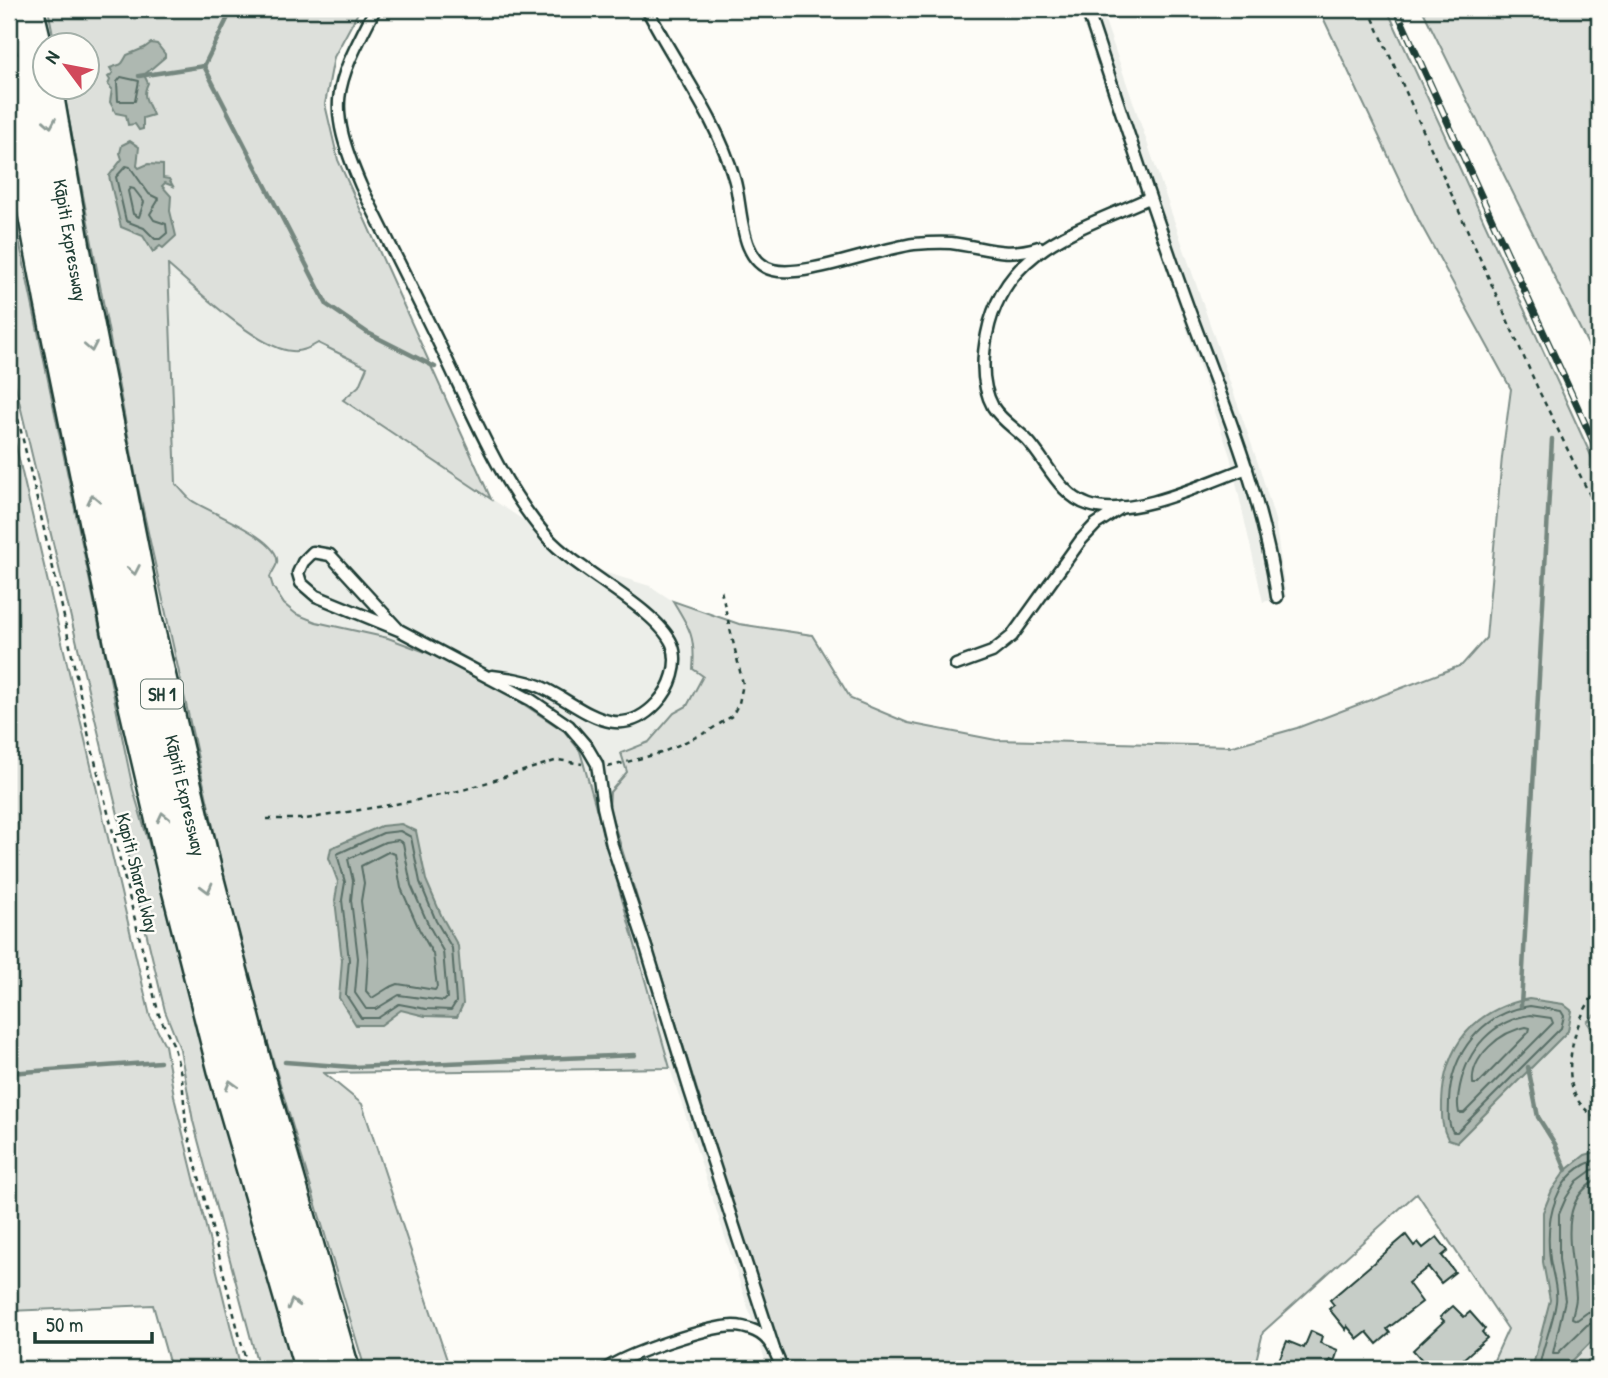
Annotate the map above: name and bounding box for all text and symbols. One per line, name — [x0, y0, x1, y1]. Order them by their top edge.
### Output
north arrow — [32, 32, 102, 102]
text: N — [38, 46, 65, 68]
one-way arrow — [42, 117, 57, 129]
street label: Kāpiti Expressway — [47, 177, 94, 304]
one-way arrow — [82, 341, 97, 353]
one-way arrow — [87, 493, 102, 505]
one-way arrow — [126, 564, 141, 576]
road number: SH 1 — [141, 680, 183, 708]
street label: Kāpiti Expressway — [159, 732, 213, 859]
street label: Kapiti Shared Way — [111, 810, 165, 936]
one-way arrow — [157, 811, 171, 823]
one-way arrow — [199, 881, 214, 893]
one-way arrow — [224, 1079, 239, 1091]
one-way arrow — [287, 1298, 302, 1310]
scale bar — [35, 1301, 152, 1345]
text: 50 m — [46, 1310, 83, 1339]

